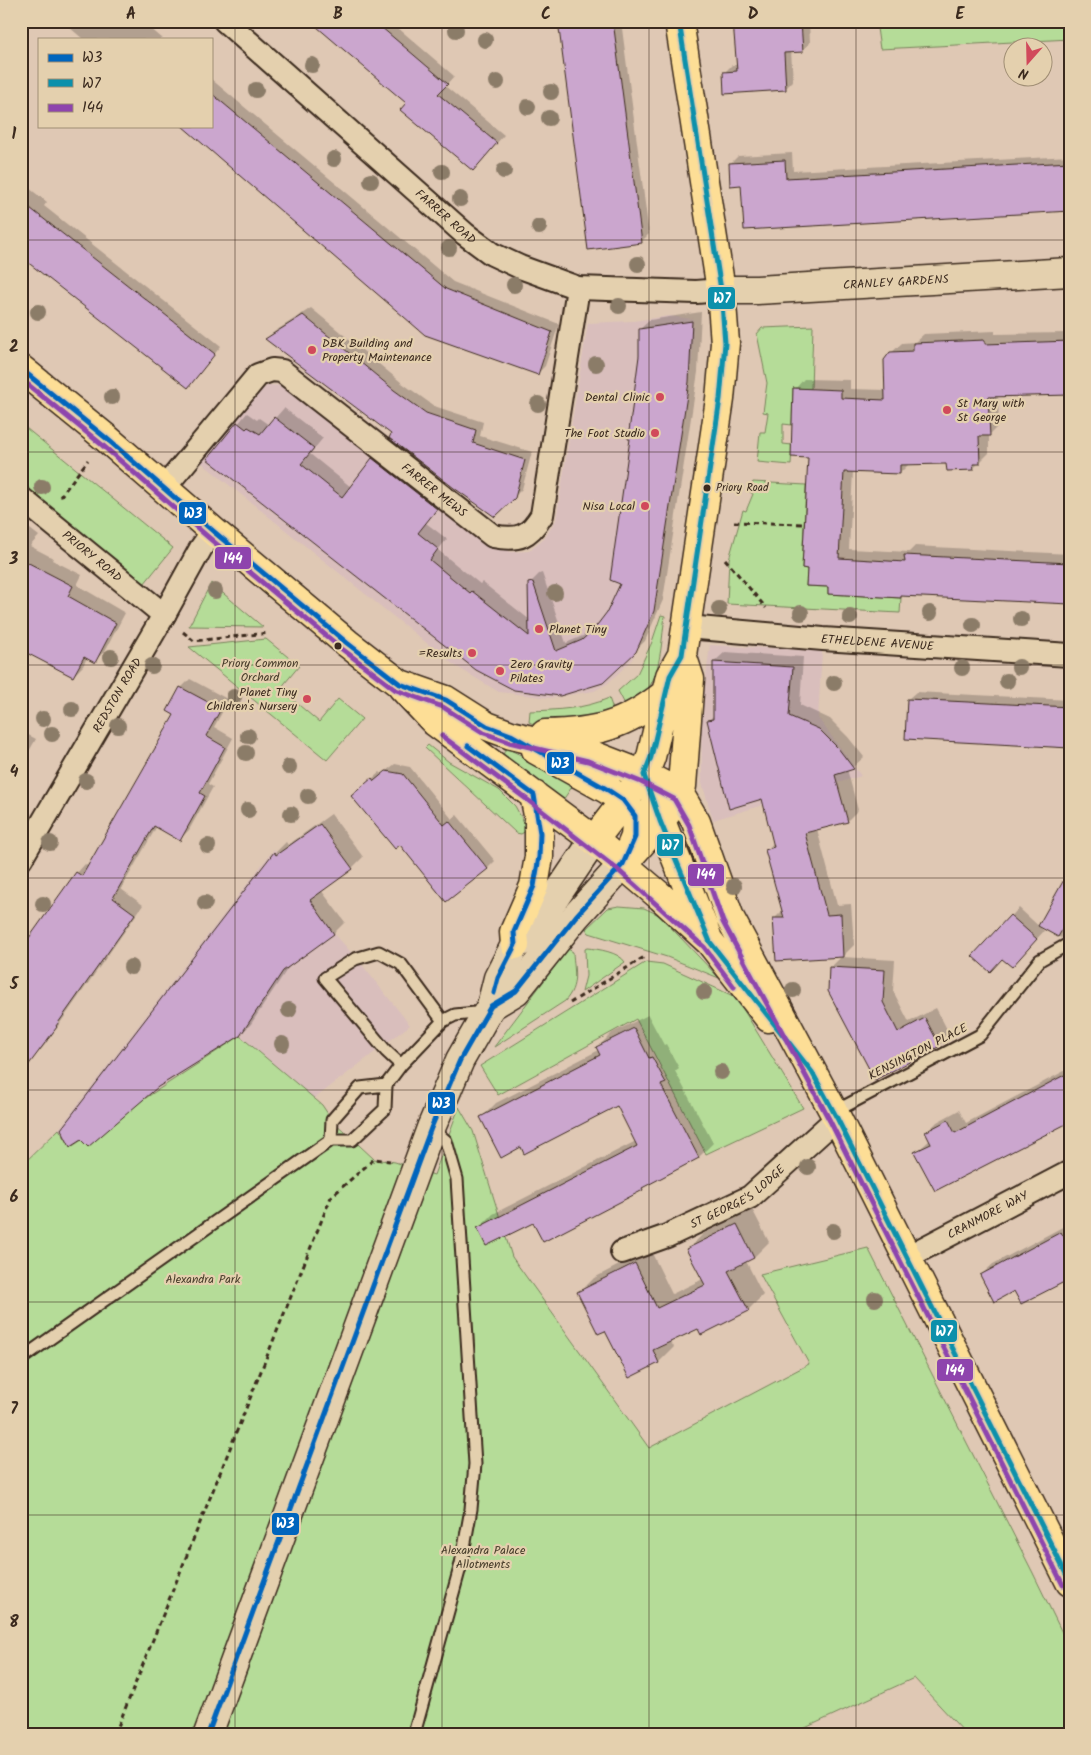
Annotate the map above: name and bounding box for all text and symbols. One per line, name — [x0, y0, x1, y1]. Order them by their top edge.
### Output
text: A — [126, 2, 136, 27]
text: B — [333, 2, 343, 27]
text: C — [541, 2, 551, 27]
text: D — [748, 2, 759, 27]
text: E — [956, 2, 966, 27]
legend — [38, 38, 212, 128]
north arrow — [1004, 38, 1054, 88]
text: W3 — [82, 46, 103, 70]
text: N — [1016, 61, 1032, 85]
text: W7 — [82, 72, 102, 96]
text: 144 — [82, 96, 103, 120]
text: 1 — [12, 122, 17, 147]
street label: FARRER ROAD — [411, 185, 481, 249]
street label: CRANLEY GARDENS — [842, 269, 950, 295]
line badge: W7 — [707, 286, 736, 310]
text: W7 — [713, 288, 731, 310]
place label: DBK Building and Property Maintenance — [322, 334, 432, 367]
text: 2 — [9, 335, 19, 360]
marker: DBK Building and Property Maintenance — [306, 344, 318, 356]
place label: Dental Clinic — [585, 388, 650, 407]
marker: Dental Clinic — [654, 391, 666, 403]
place label: St Mary with St George — [957, 394, 1024, 427]
marker: St Mary with St George — [941, 404, 953, 416]
place label: The Foot Studio — [564, 424, 645, 443]
marker: The Foot Studio — [649, 427, 661, 439]
street label: FARRER MEWS — [397, 458, 471, 522]
place label: Priory Road — [716, 479, 769, 497]
marker: Priory Road — [702, 483, 712, 493]
place label: Nisa Local — [583, 497, 635, 516]
marker: Nisa Local — [639, 500, 651, 512]
line badge: W3 — [178, 501, 207, 525]
text: W3 — [184, 503, 203, 525]
street label: PRIORY ROAD — [58, 526, 127, 587]
line badge: 144 — [214, 546, 252, 570]
text: 3 — [9, 547, 19, 572]
text: 144 — [223, 548, 243, 570]
place label: Planet Tiny — [549, 620, 607, 639]
marker: Planet Tiny — [533, 623, 545, 635]
street label: ETHELDENE AVENUE — [820, 629, 935, 656]
unlabelled marker — [333, 641, 343, 651]
place label: =Results — [418, 644, 462, 663]
marker: =Results — [466, 647, 478, 659]
street label: REDSTON ROAD — [88, 654, 147, 736]
park label: Priory Common Orchard — [222, 654, 298, 687]
place label: Zero Gravity Pilates — [510, 655, 573, 688]
marker: Zero Gravity Pilates — [494, 665, 506, 677]
place label: Planet Tiny Children's Nursery — [206, 683, 297, 716]
marker: Planet Tiny Children's Nursery — [301, 693, 313, 705]
line badge: W3 — [546, 751, 575, 775]
text: W3 — [551, 753, 570, 775]
text: 4 — [10, 760, 19, 785]
line badge: W7 — [656, 833, 684, 857]
text: W7 — [661, 835, 679, 857]
line badge: 144 — [687, 863, 725, 887]
text: 144 — [696, 864, 716, 886]
text: 5 — [9, 972, 20, 997]
street label: KENSINGTON PLACE — [865, 1018, 972, 1085]
line badge: W3 — [427, 1091, 456, 1115]
text: W3 — [432, 1093, 451, 1115]
street label: ST GEORGE'S LODGE — [687, 1159, 790, 1233]
text: 6 — [10, 1185, 19, 1210]
street label: CRANMORE WAY — [944, 1185, 1032, 1244]
park label: Alexandra Park — [166, 1270, 241, 1289]
line badge: W7 — [930, 1319, 958, 1343]
text: W7 — [935, 1321, 953, 1343]
line badge: 144 — [936, 1358, 974, 1382]
text: 144 — [945, 1360, 965, 1382]
text: 7 — [10, 1397, 18, 1422]
line badge: W3 — [271, 1512, 300, 1536]
text: W3 — [276, 1513, 295, 1535]
park label: Alexandra Palace Allotments — [441, 1541, 526, 1574]
text: 8 — [9, 1610, 19, 1635]

